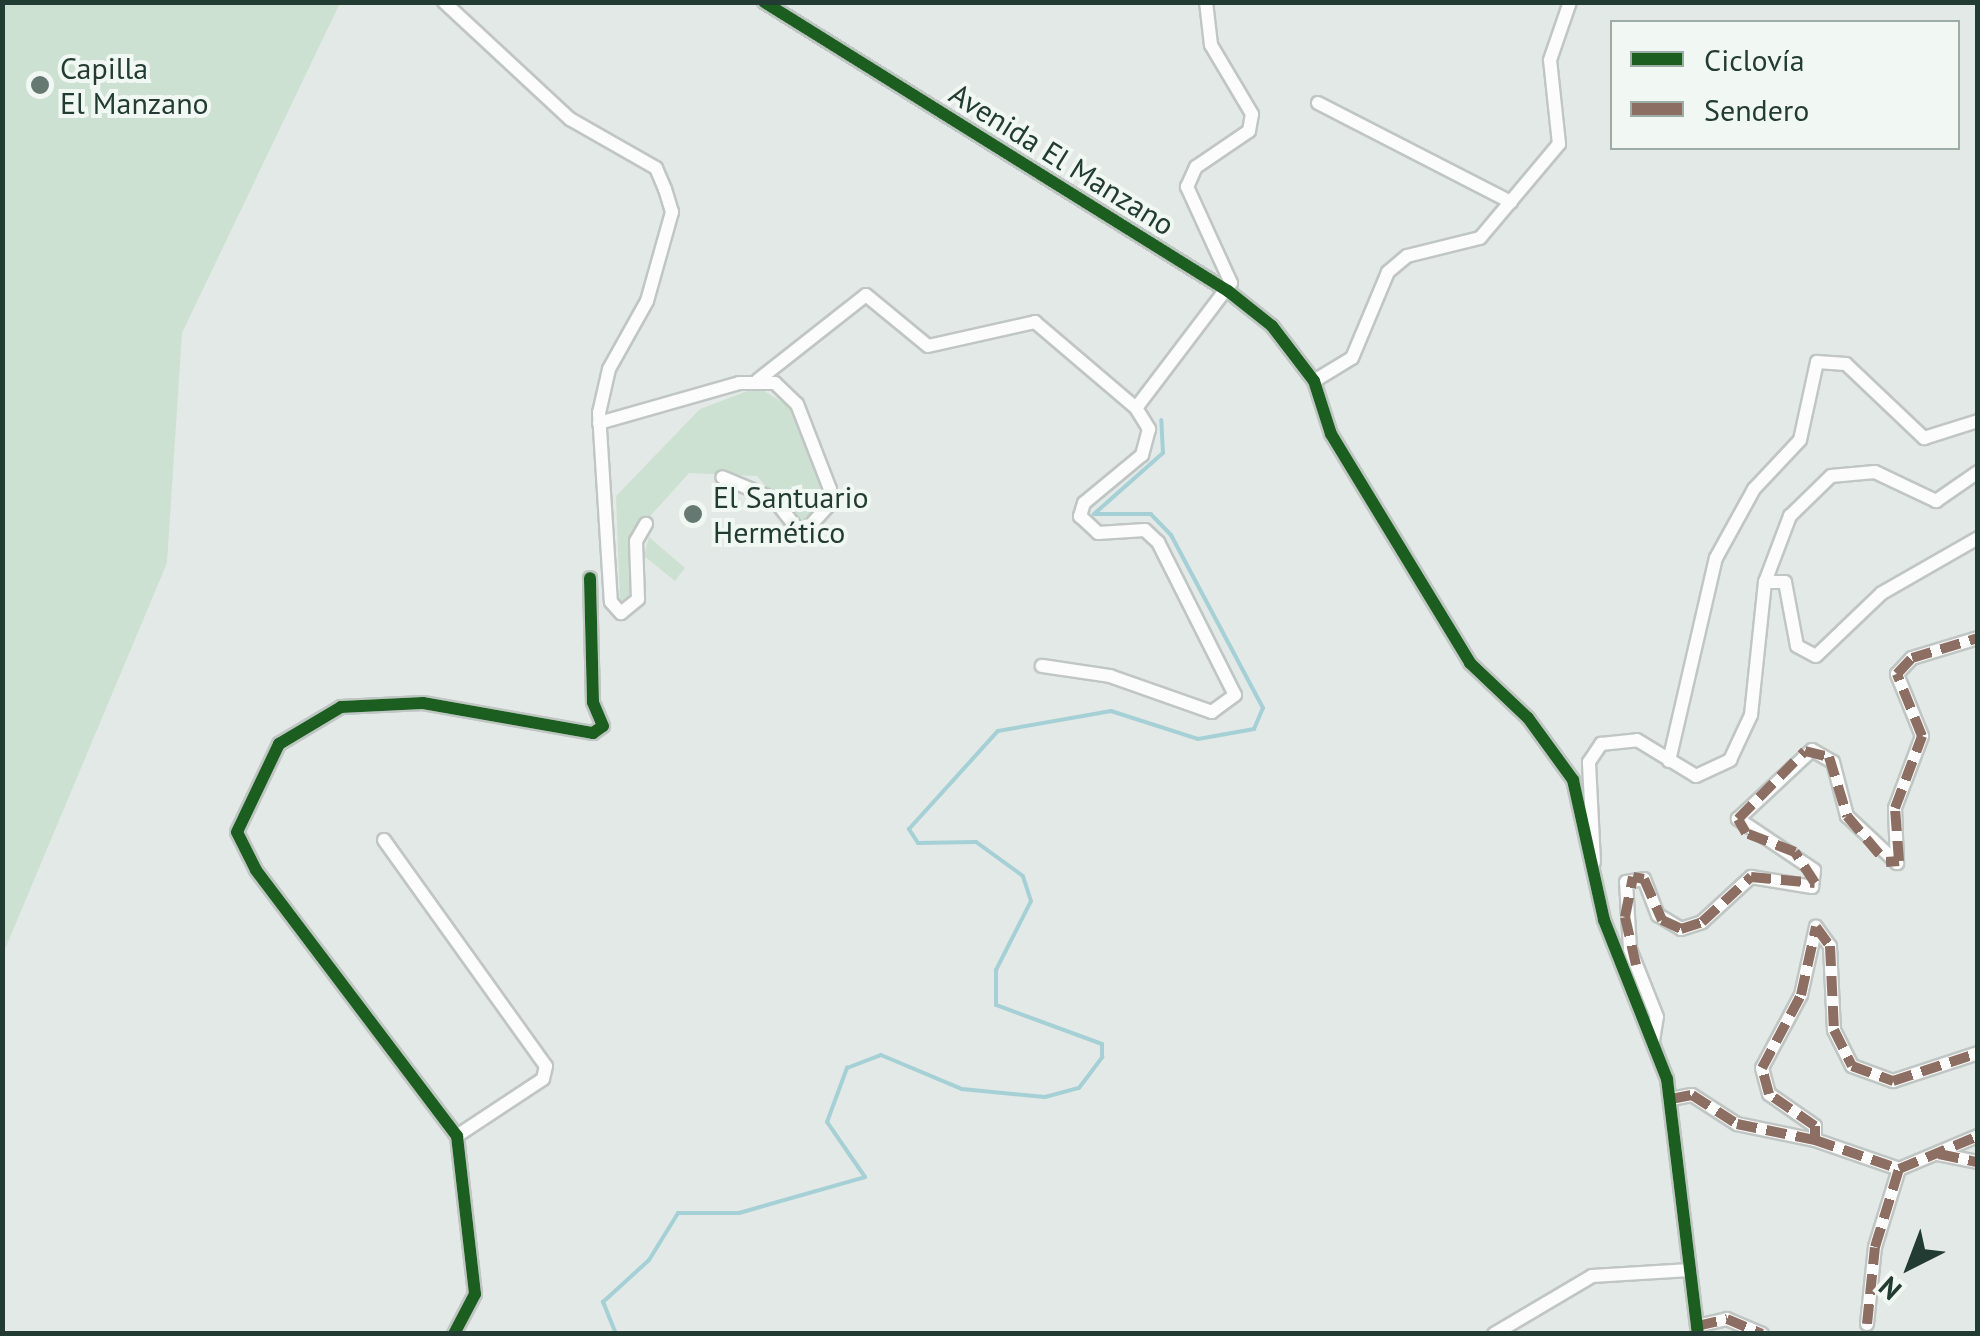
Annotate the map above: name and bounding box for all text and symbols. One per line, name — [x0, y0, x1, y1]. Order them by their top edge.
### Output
legend — [1610, 20, 1960, 150]
text: Ciclovía — [1704, 40, 1805, 79]
place label: Capilla El Manzano — [60, 50, 209, 120]
marker: Capilla El Manzano — [29, 74, 51, 96]
street label: Avenida El Manzano — [943, 75, 1181, 243]
text: Sendero — [1704, 90, 1809, 129]
place label: El Santuario Hermético — [713, 479, 869, 550]
marker: El Santuario Hermético — [682, 503, 704, 525]
north arrow — [1860, 1216, 1960, 1316]
text: N — [1870, 1269, 1909, 1309]

